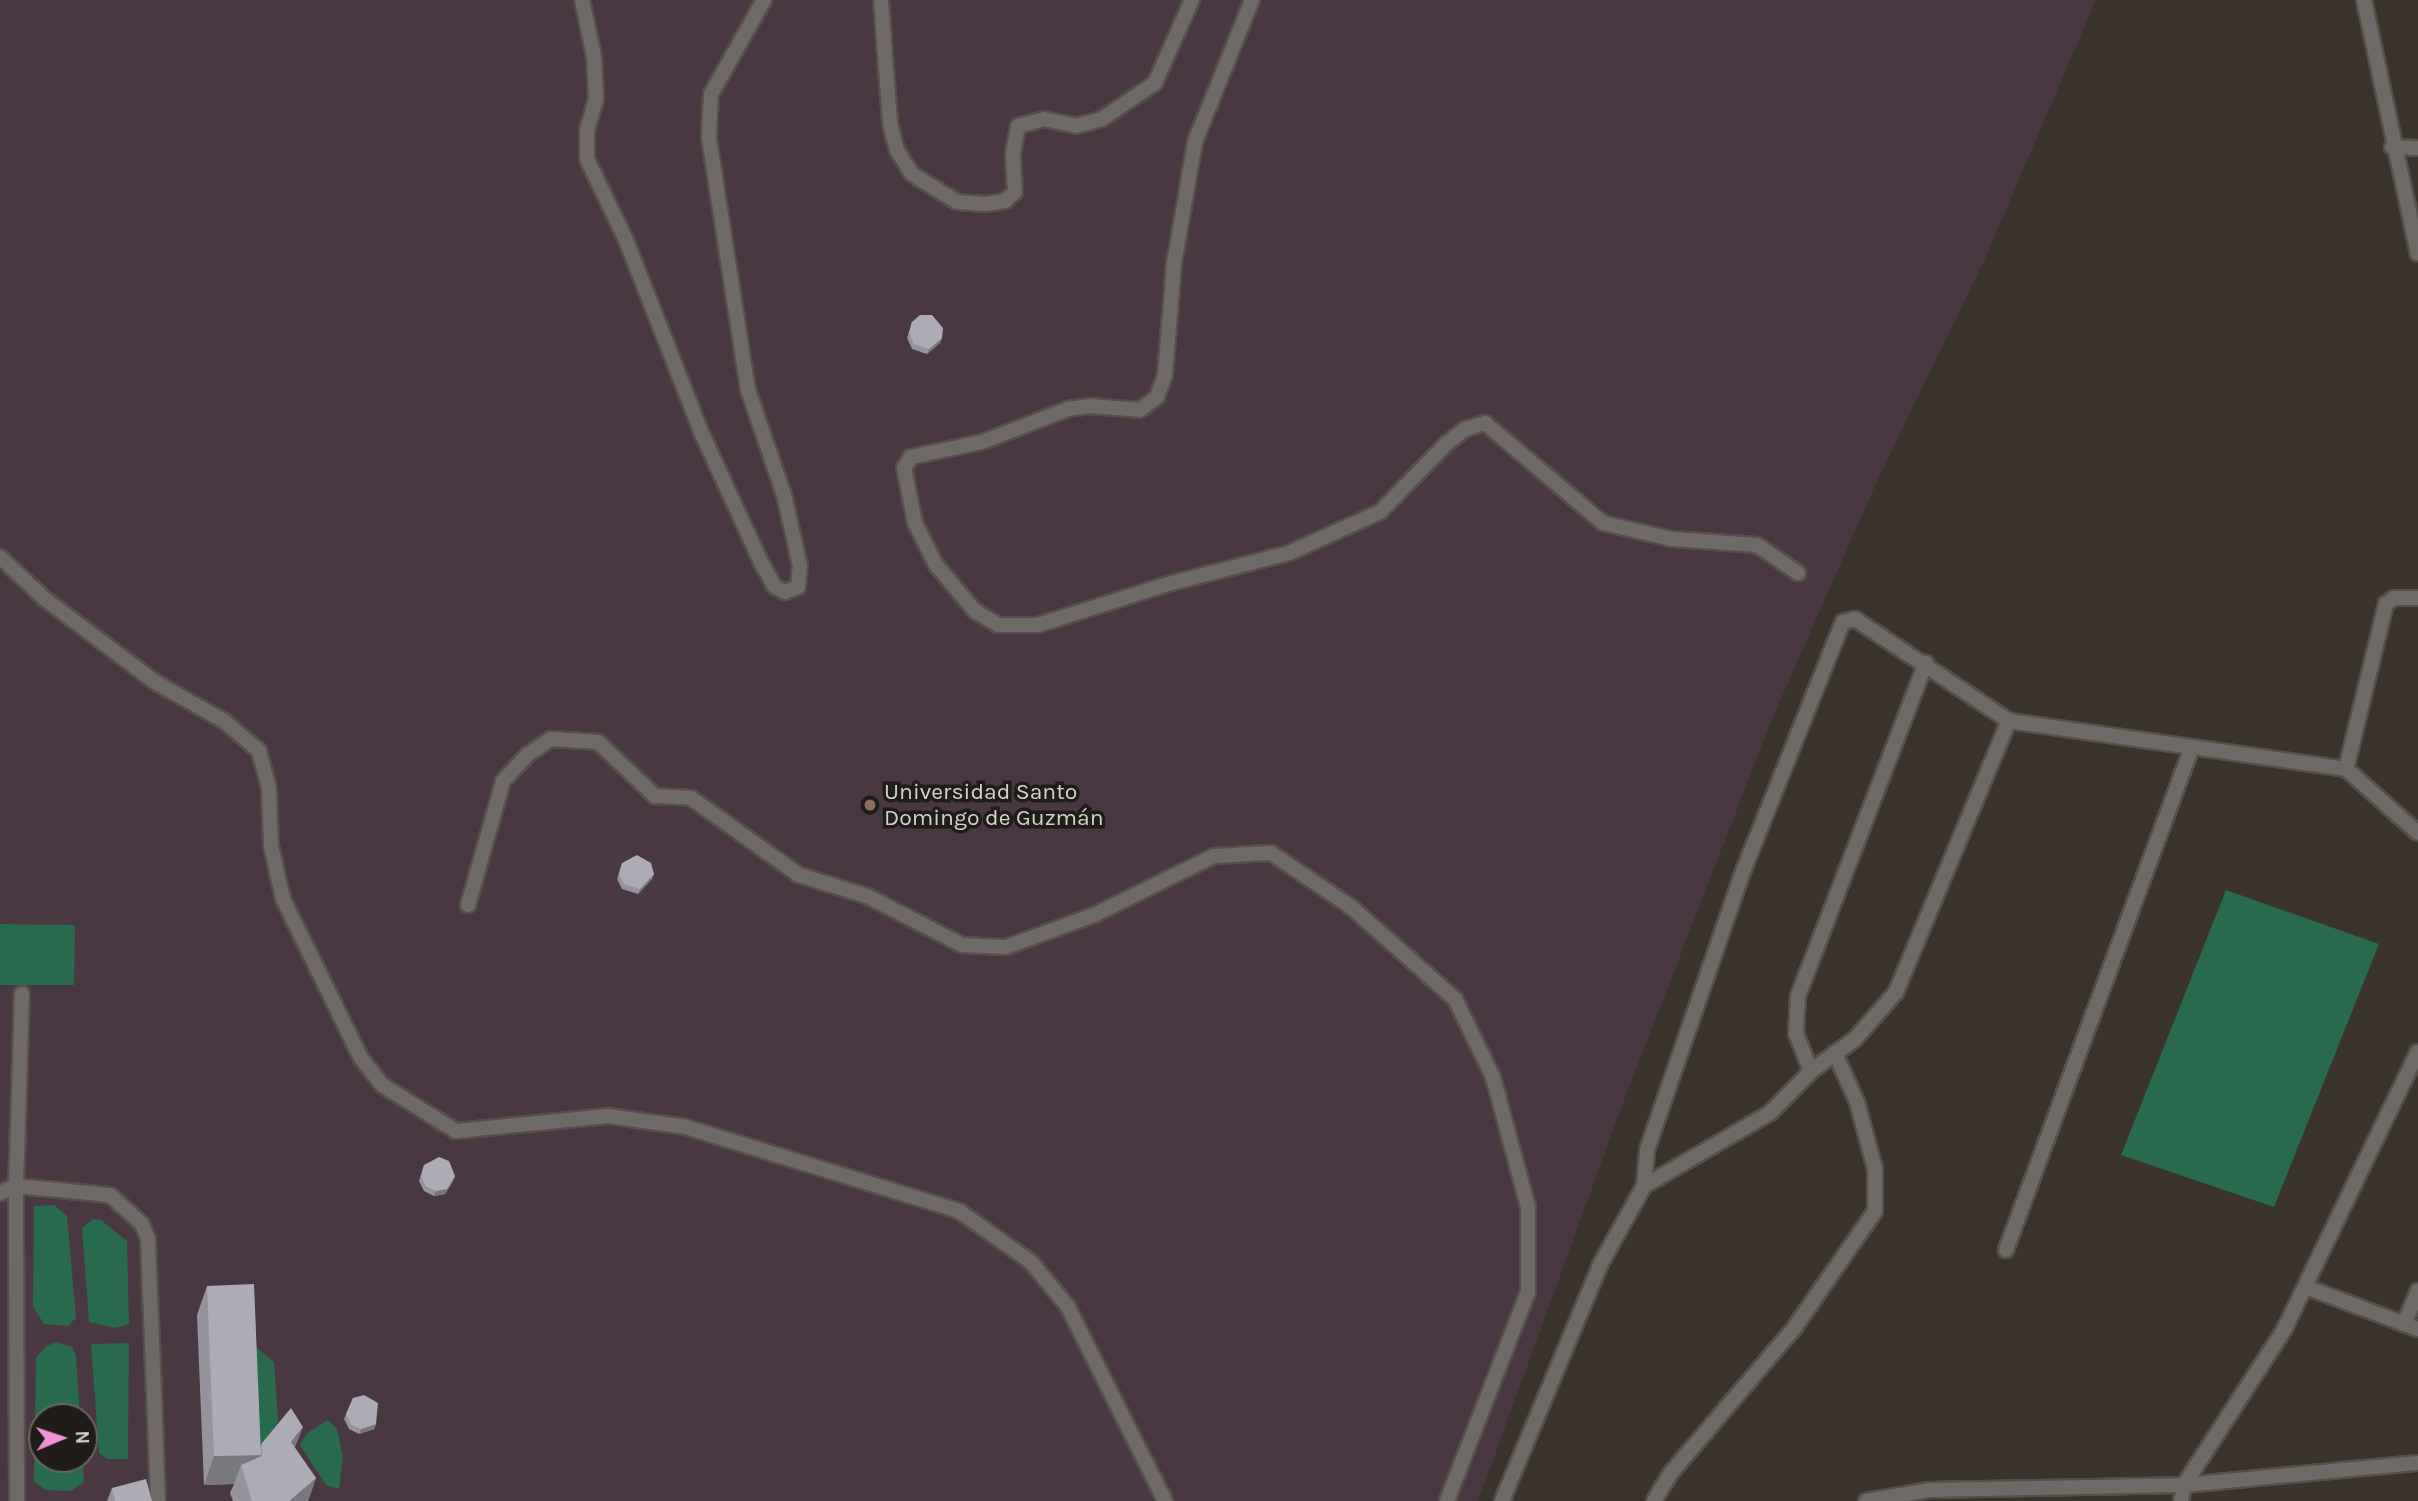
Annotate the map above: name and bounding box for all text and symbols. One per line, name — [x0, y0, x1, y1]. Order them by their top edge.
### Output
place label: Universidad Santo Domingo de Guzmán — [884, 778, 1104, 832]
marker: Universidad Santo Domingo de Guzmán — [862, 797, 878, 813]
north arrow — [28, 1403, 98, 1473]
text: N — [71, 1430, 93, 1445]

